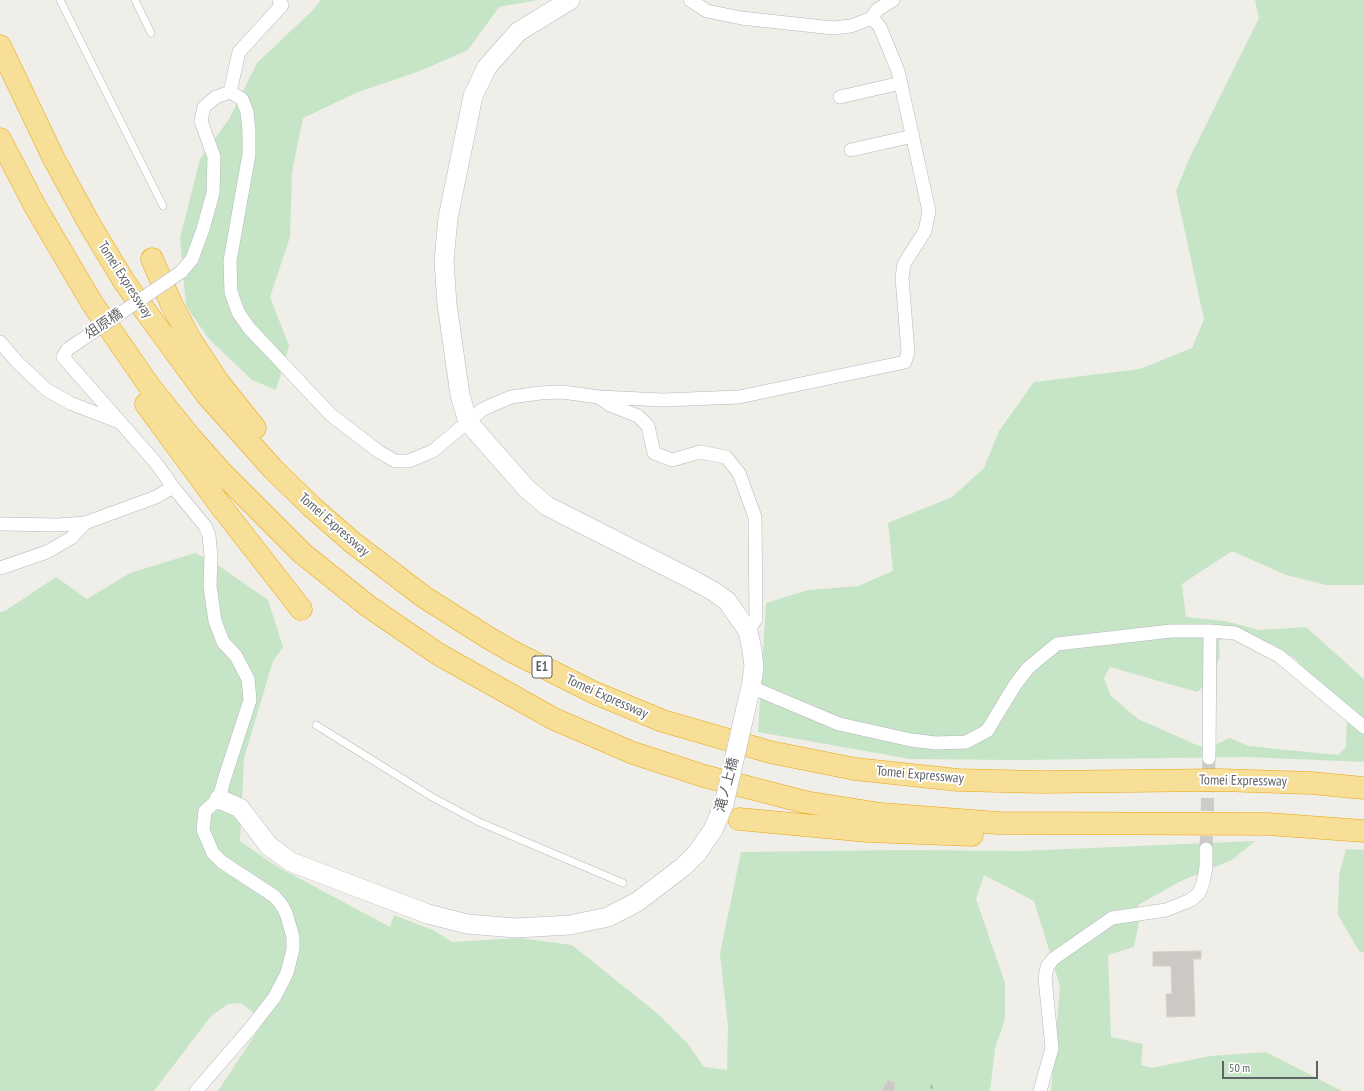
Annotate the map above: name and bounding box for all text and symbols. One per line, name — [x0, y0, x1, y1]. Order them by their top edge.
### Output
street label: Tomei Expressway — [94, 239, 156, 321]
street label: 俎原橋 — [82, 305, 126, 343]
street label: Tomei Expressway — [295, 490, 373, 560]
road number: E1 — [532, 656, 552, 678]
street label: Tomei Expressway — [563, 671, 651, 723]
street label: 滝ノ上橋 — [712, 756, 742, 814]
street label: Tomei Expressway — [876, 763, 964, 787]
street label: Tomei Expressway — [1199, 772, 1287, 790]
scale bar — [1224, 1053, 1320, 1079]
text: 50 m — [1229, 1060, 1250, 1075]

